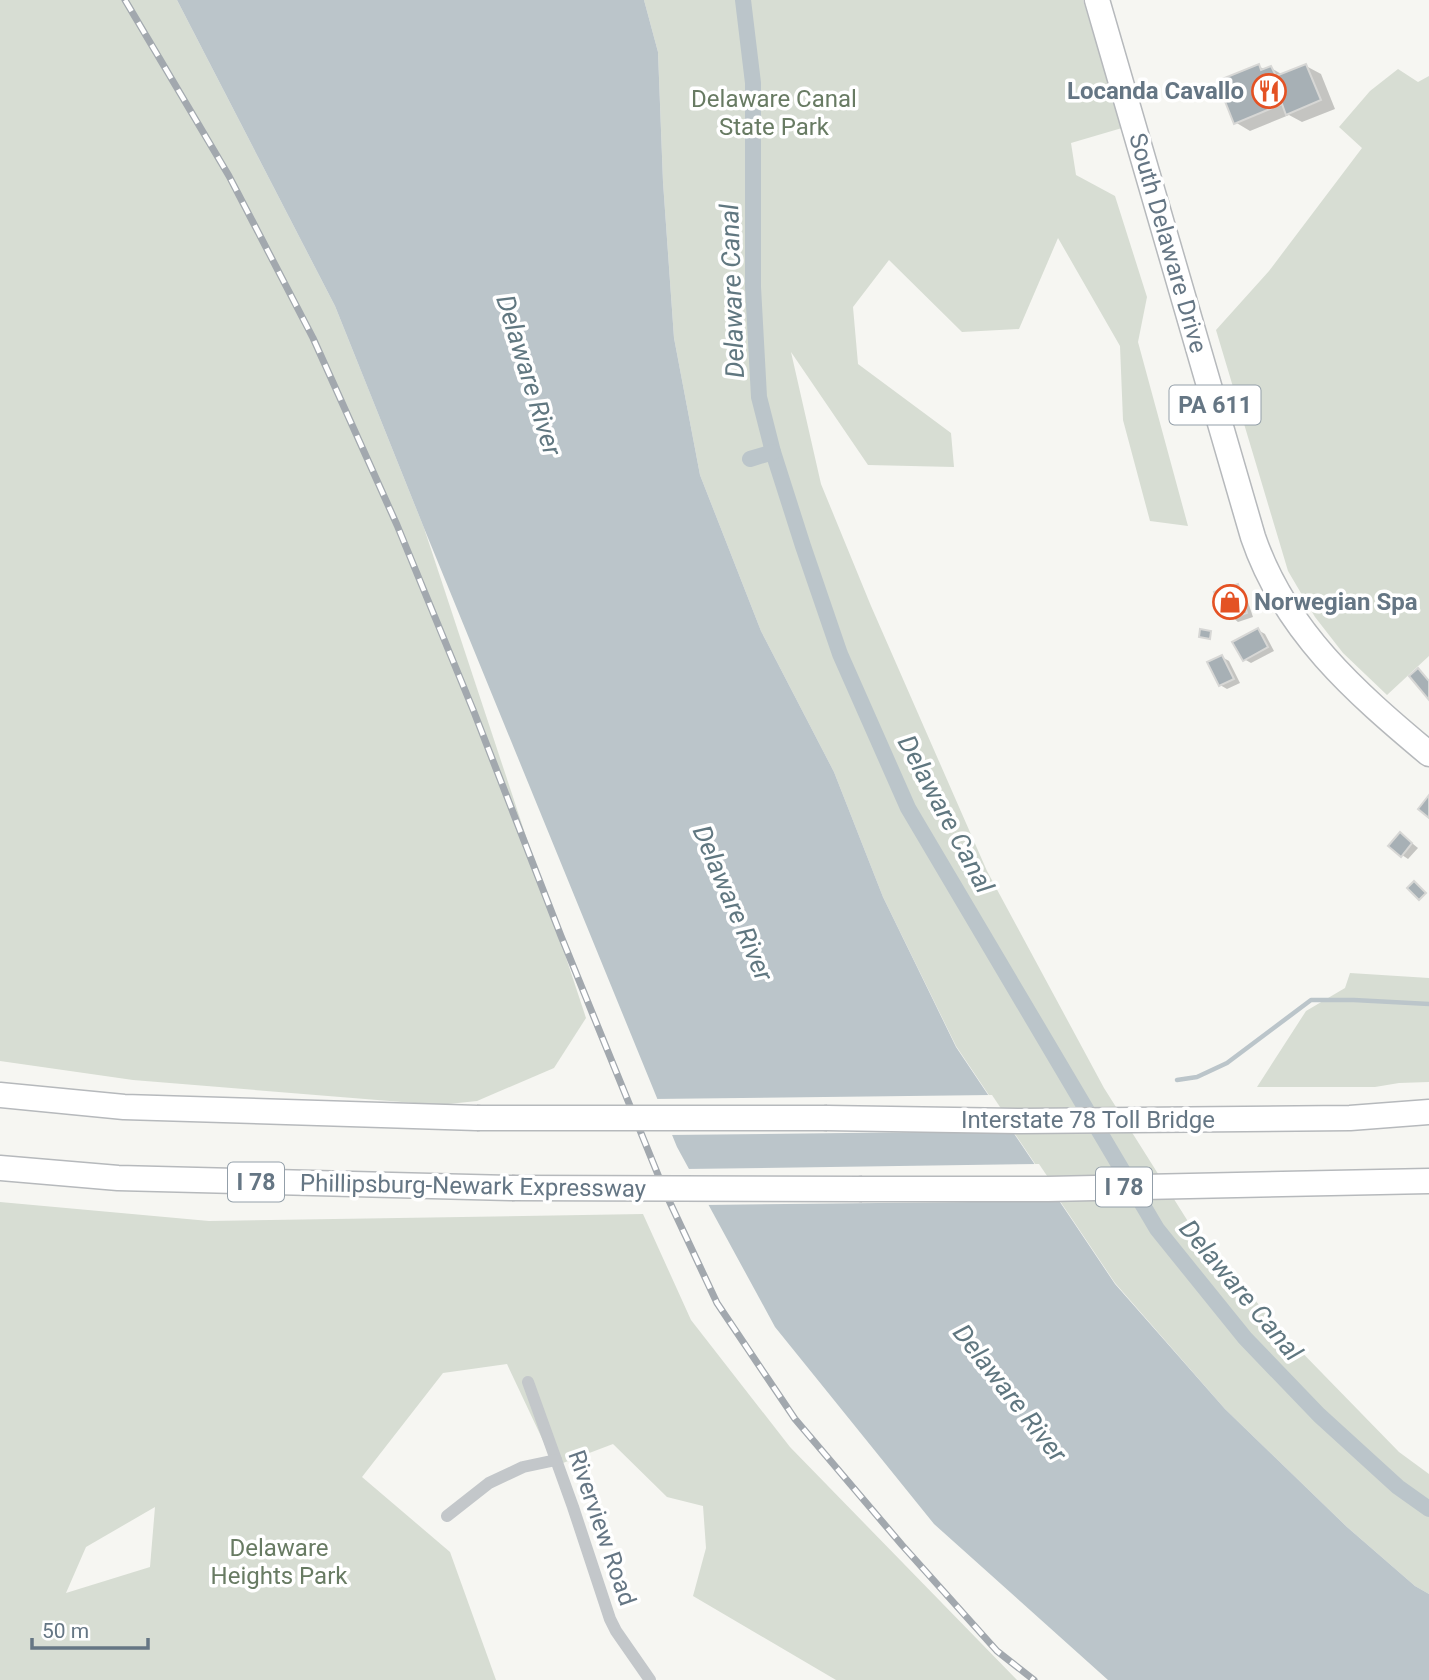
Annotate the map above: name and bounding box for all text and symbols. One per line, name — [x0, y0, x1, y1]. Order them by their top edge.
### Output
restaurant icon: Locanda Cavallo — [1250, 72, 1288, 110]
place label: Locanda Cavallo — [1067, 77, 1244, 105]
park label: Delaware Canal State Park — [691, 85, 857, 141]
street label: South Delaware Drive — [1123, 130, 1213, 356]
water label: Delaware Canal — [714, 202, 750, 379]
water label: Delaware River — [490, 291, 568, 460]
road number: PA 611 — [1170, 386, 1260, 424]
shop icon: Norwegian Spa — [1211, 583, 1249, 621]
place label: Norwegian Spa — [1254, 588, 1418, 616]
water label: Delaware Canal — [892, 730, 1001, 899]
water label: Delaware River — [687, 821, 780, 987]
street label: Interstate 78 Toll Bridge — [961, 1106, 1215, 1134]
road number: I 78 — [228, 1162, 284, 1202]
road number: I 78 — [1096, 1168, 1152, 1206]
street label: Phillipsburg-Newark Expressway — [300, 1169, 647, 1203]
water label: Delaware Canal — [1173, 1214, 1309, 1367]
water label: Delaware River — [947, 1318, 1074, 1469]
street label: Riverview Road — [562, 1447, 642, 1609]
park label: Delaware Heights Park — [211, 1534, 348, 1590]
scale bar — [32, 1606, 147, 1650]
text: 50 m — [42, 1619, 89, 1643]

